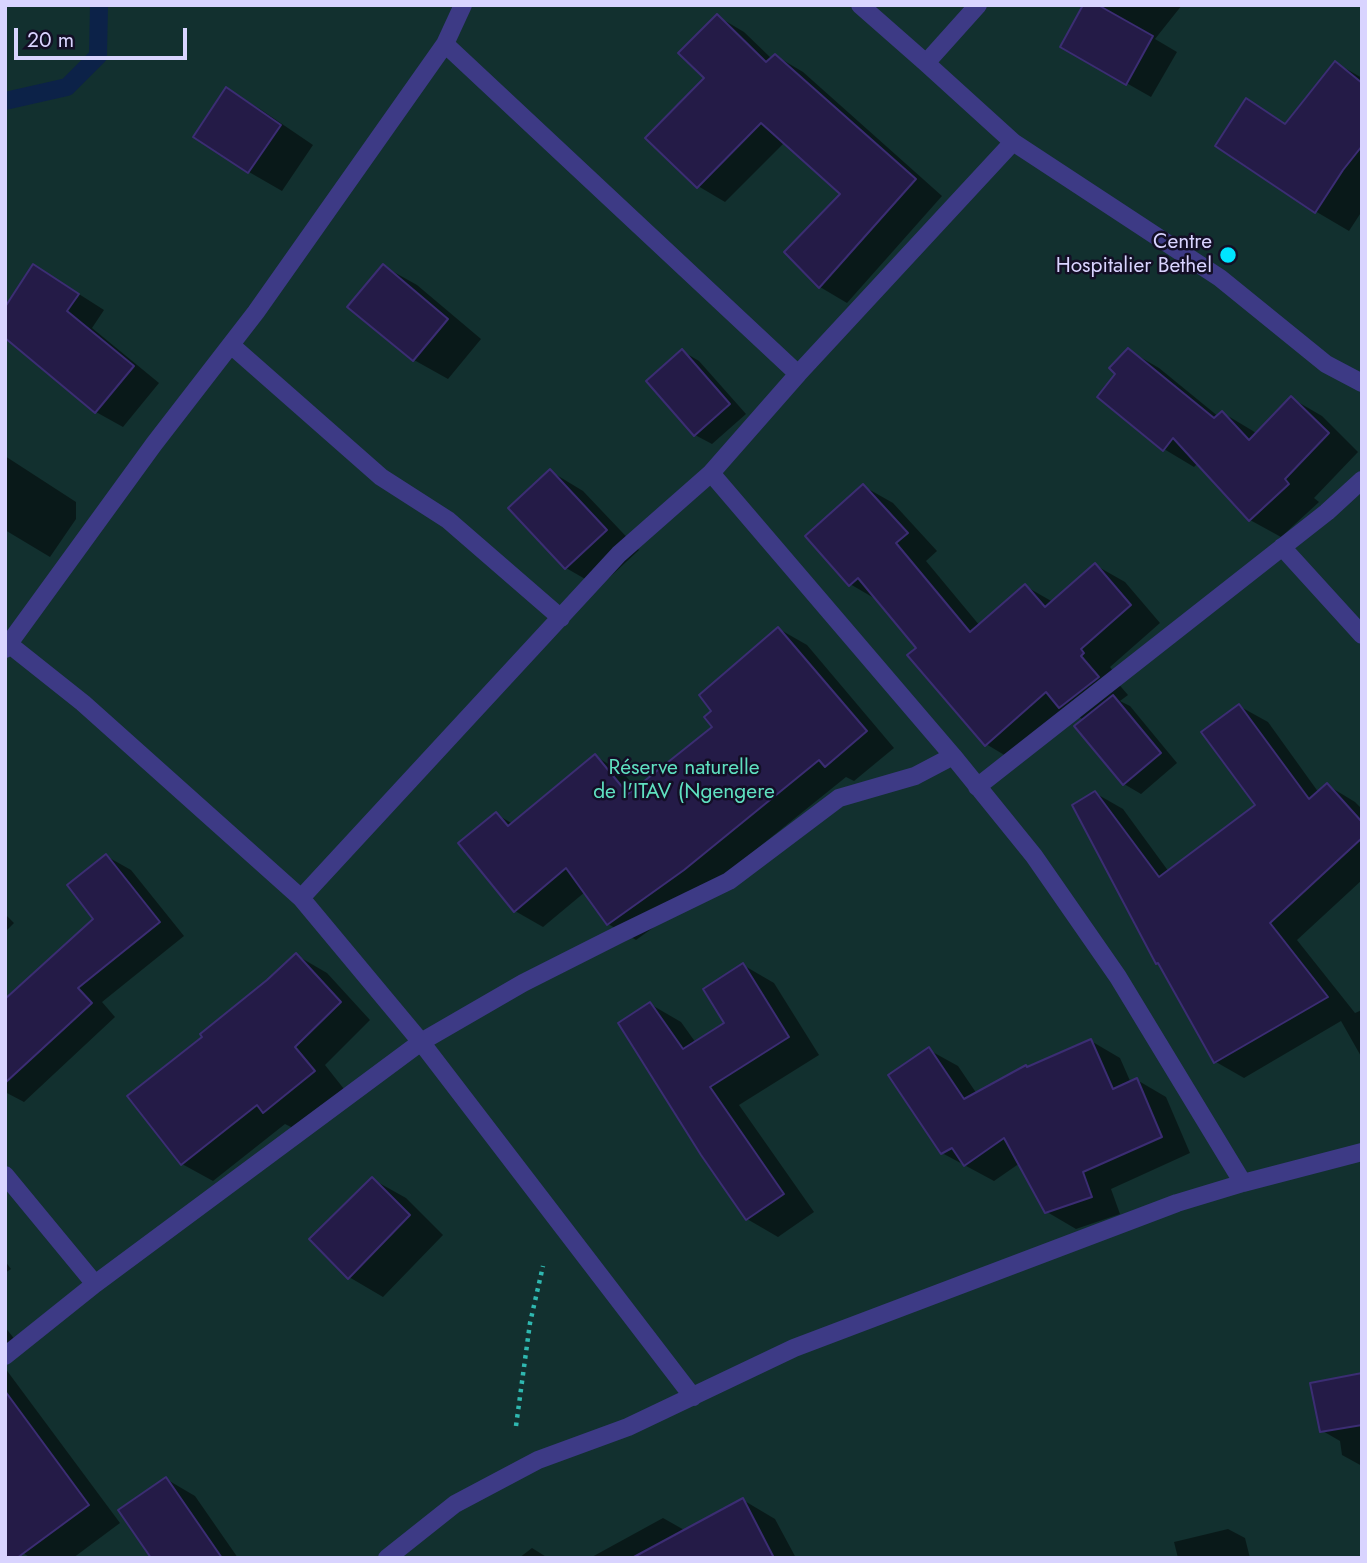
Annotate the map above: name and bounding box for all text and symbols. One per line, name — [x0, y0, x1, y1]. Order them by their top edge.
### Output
scale bar — [18, 14, 191, 58]
text: 20 m — [27, 25, 74, 55]
place label: Centre Hospitalier Bethel — [1056, 230, 1212, 280]
marker: Centre Hospitalier Bethel — [1218, 245, 1238, 265]
park label: Réserve naturelle de l'ITAV (Ngengere — [593, 756, 775, 806]

